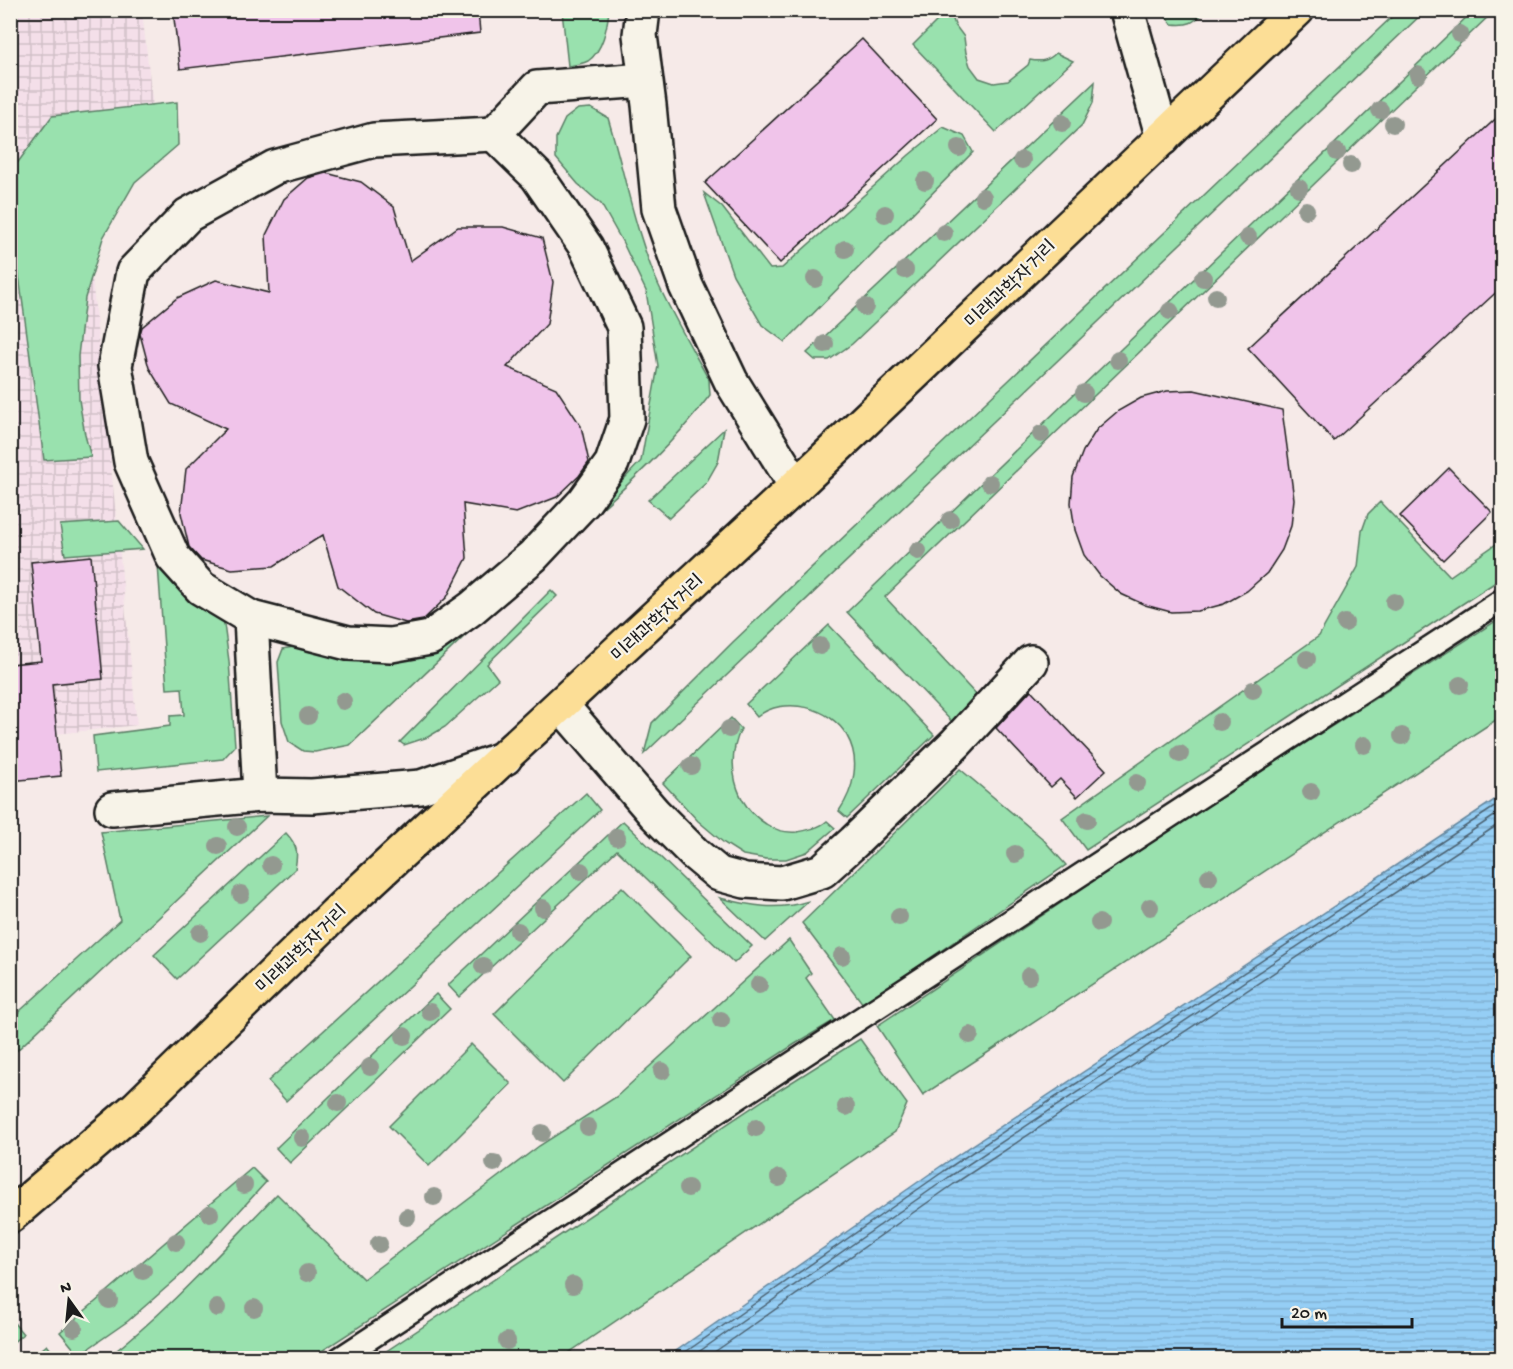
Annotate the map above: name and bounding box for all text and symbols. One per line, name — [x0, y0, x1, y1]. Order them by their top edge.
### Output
street label: 미래과학자거리 — [961, 235, 1064, 336]
street label: 미래과학자거리 — [608, 570, 711, 669]
street label: 미래과학자거리 — [252, 900, 355, 1001]
north arrow — [39, 1270, 99, 1330]
text: N — [59, 1278, 74, 1299]
scale bar — [1282, 1291, 1412, 1329]
text: 20 m — [1291, 1304, 1327, 1325]

